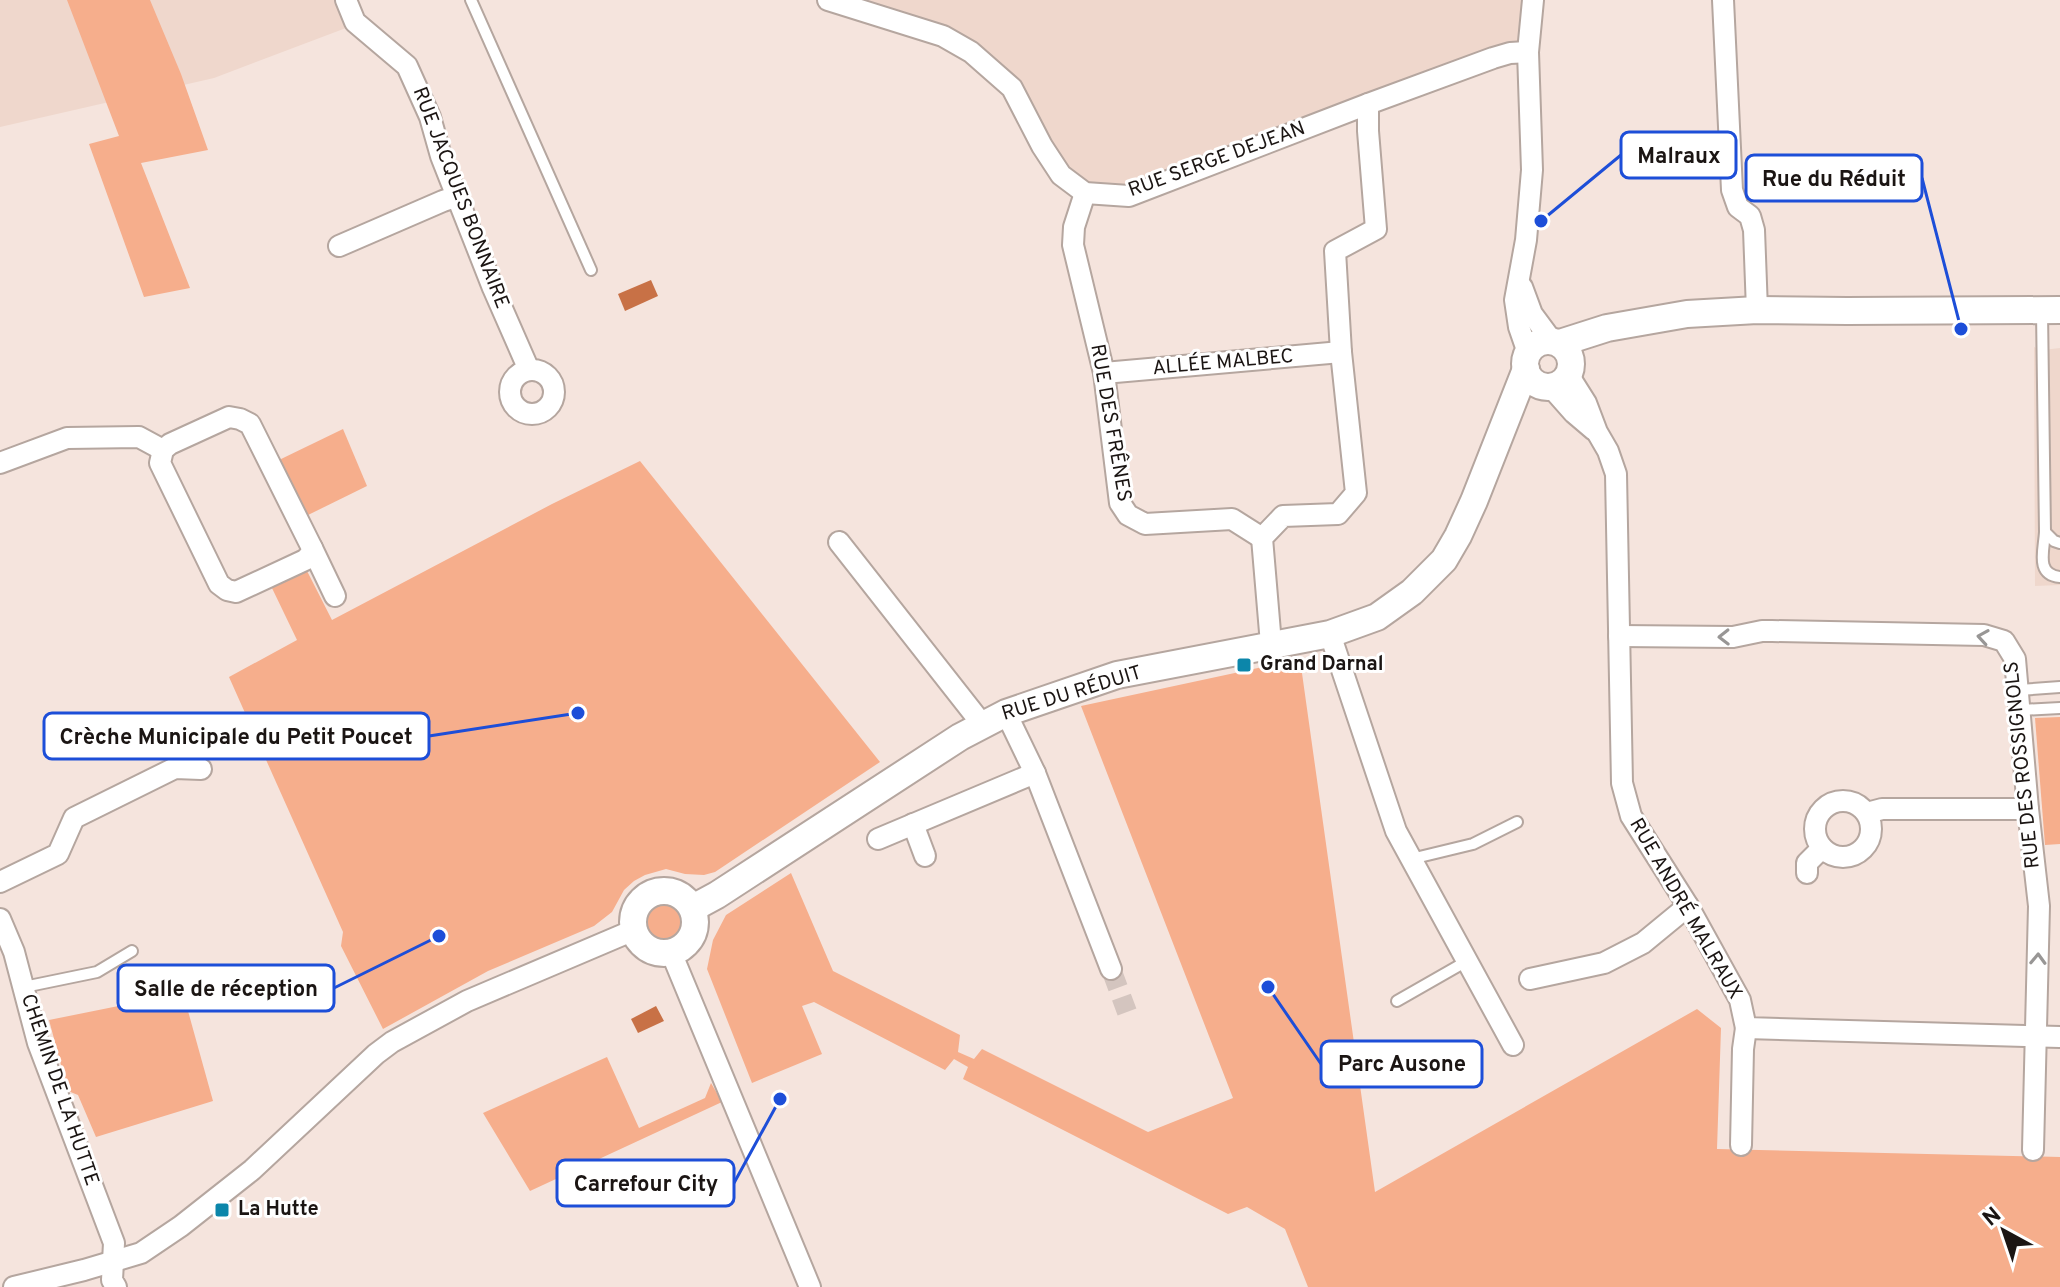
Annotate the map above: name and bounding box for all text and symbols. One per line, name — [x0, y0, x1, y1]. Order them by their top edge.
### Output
street label: RUE JACQUES BONNAIRE — [406, 83, 514, 313]
street label: RUE SERGE DEJEAN — [1125, 116, 1309, 204]
callout: Malraux — [1621, 132, 1736, 178]
text: Malraux — [1637, 144, 1721, 171]
callout: Rue du Réduit — [1746, 155, 1922, 201]
text: Rue du Réduit — [1762, 167, 1906, 194]
street label: RUE DES FRÊNES — [1083, 342, 1139, 504]
street label: ALLÉE MALBEC — [1151, 342, 1295, 382]
one-way arrow — [1717, 628, 1730, 645]
one-way arrow — [1976, 629, 1990, 646]
place label: Grand Darnal — [1260, 652, 1383, 678]
marker: Grand Darnal — [1235, 656, 1253, 674]
street label: RUE DU RÉDUIT — [998, 658, 1145, 728]
street label: RUE DES ROSSIGNOLS — [1999, 660, 2047, 870]
callout: Crèche Municipale du Petit Poucet — [44, 713, 429, 759]
text: Crèche Municipale du Petit Poucet — [59, 725, 413, 752]
street label: RUE ANDRÉ MALRAUX — [1623, 813, 1749, 1004]
one-way arrow — [2029, 952, 2046, 965]
callout: Salle de réception — [118, 965, 334, 1011]
text: Salle de réception — [134, 977, 318, 1004]
street label: CHEMIN DE LA HUTTE — [14, 991, 104, 1189]
callout: Parc Ausone — [1321, 1041, 1482, 1087]
text: Parc Ausone — [1338, 1052, 1466, 1079]
callout: Carrefour City — [557, 1160, 734, 1206]
text: Carrefour City — [574, 1172, 718, 1199]
north arrow — [1964, 1191, 2044, 1271]
place label: La Hutte — [238, 1197, 319, 1223]
marker: La Hutte — [213, 1201, 231, 1219]
text: N — [1978, 1202, 2007, 1233]

